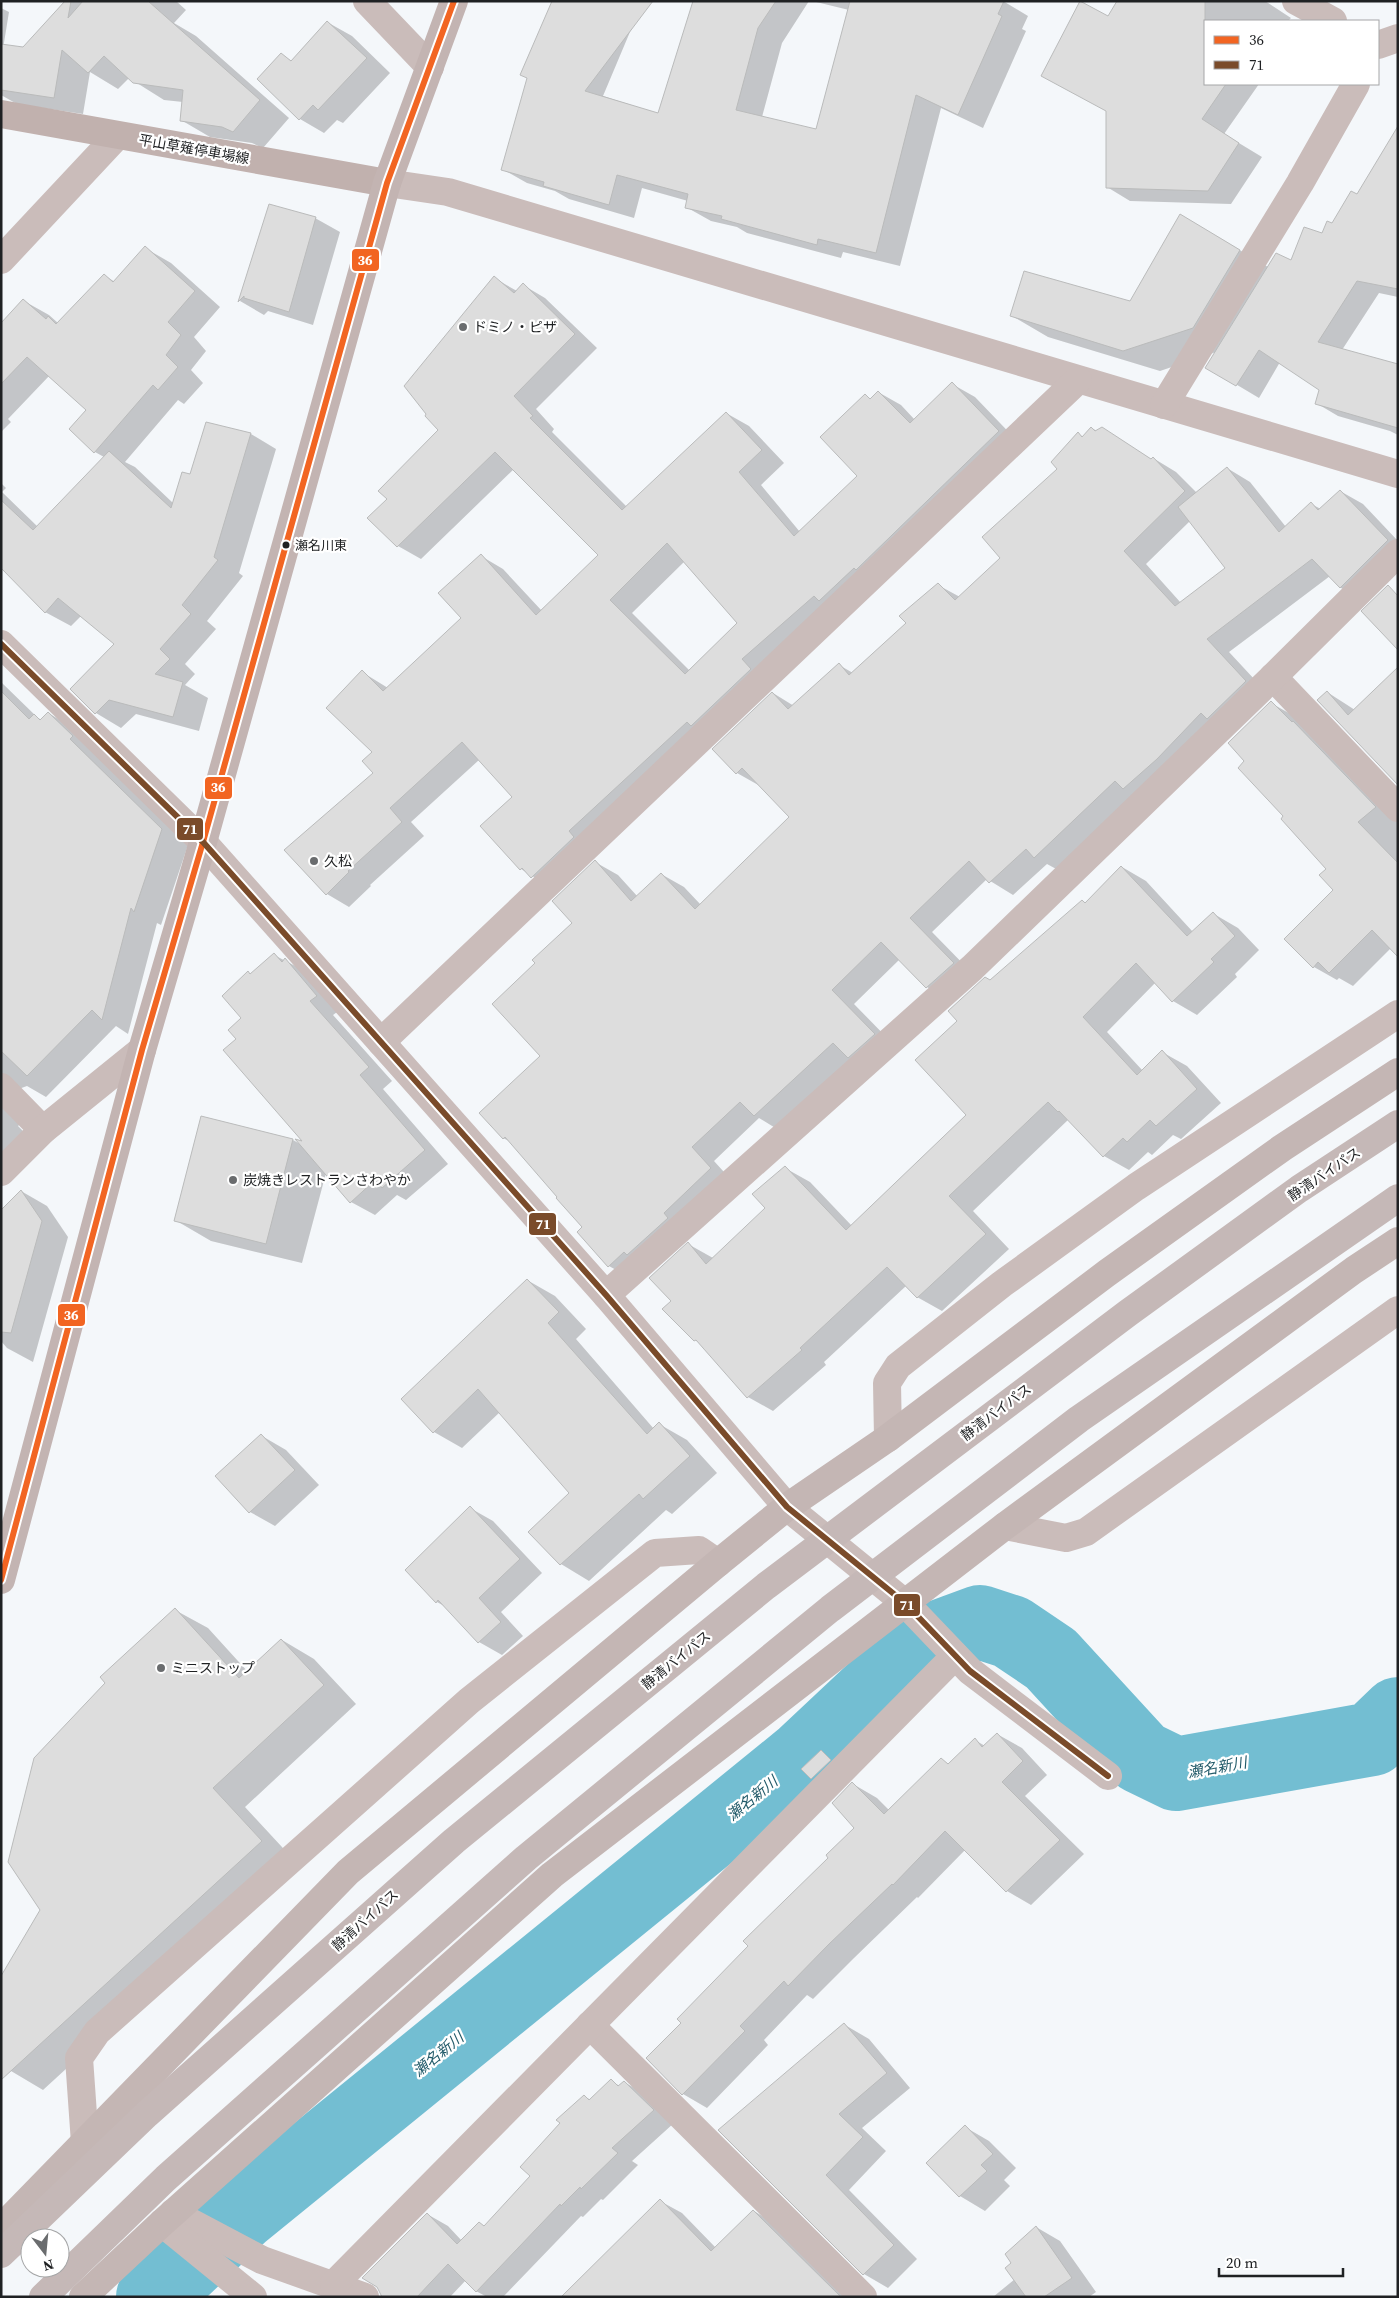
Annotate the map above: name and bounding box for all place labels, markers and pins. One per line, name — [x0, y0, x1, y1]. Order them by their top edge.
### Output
place label: ドミノ・ピザ — [473, 317, 557, 337]
marker: ドミノ・ピザ — [457, 321, 469, 333]
place label: 瀬名川東 — [295, 537, 347, 554]
marker: 瀬名川東 — [281, 540, 291, 550]
place label: 久松 — [324, 851, 352, 871]
marker: 久松 — [308, 855, 320, 867]
place label: 炭焼きレストランさわやか — [243, 1170, 411, 1190]
marker: 炭焼きレストランさわやか — [227, 1174, 239, 1186]
place label: ミニストップ — [171, 1658, 255, 1678]
marker: ミニストップ — [155, 1662, 167, 1674]

